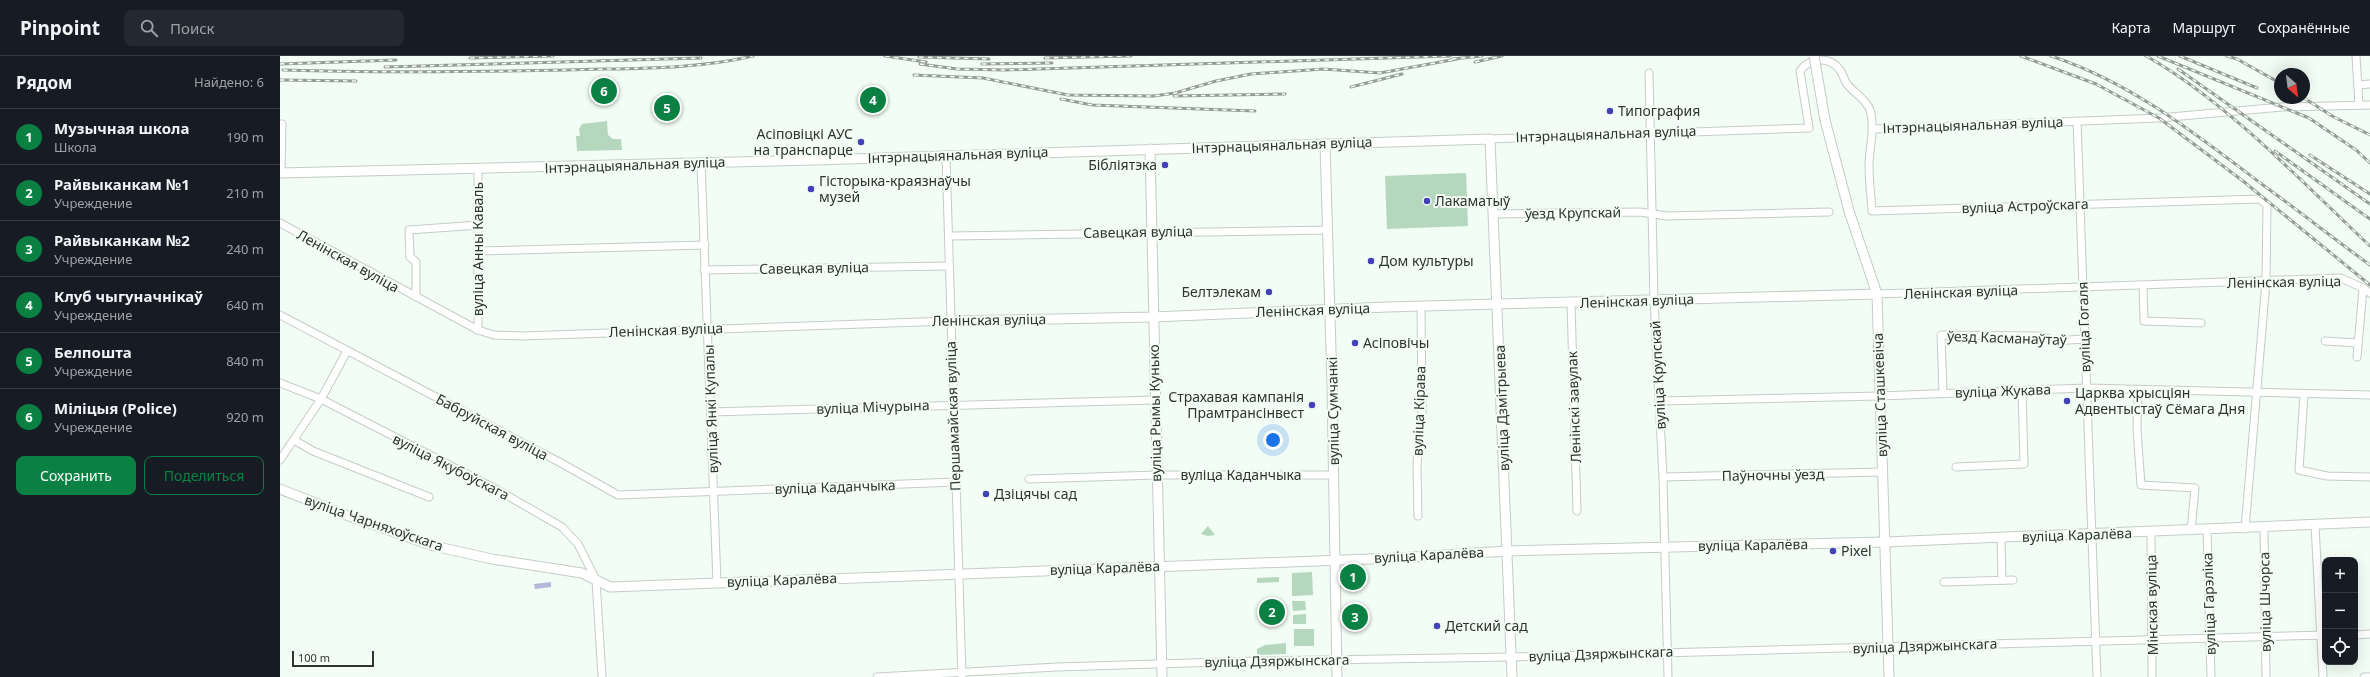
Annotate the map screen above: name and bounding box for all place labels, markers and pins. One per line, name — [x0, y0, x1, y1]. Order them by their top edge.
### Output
pin: 6 — [591, 76, 617, 106]
pin: 4 — [860, 85, 886, 115]
pin: 5 — [654, 93, 680, 123]
place label: Типография — [1618, 101, 1700, 120]
marker: Типография — [1605, 106, 1615, 116]
place label: Асіповіцкі АУС на транспарце — [754, 124, 853, 159]
marker: Асіповіцкі АУС на транспарце — [856, 137, 866, 147]
place label: Бібліятэка — [1088, 155, 1157, 174]
marker: Бібліятэка — [1160, 160, 1170, 170]
place label: Гісторыка-краязнаўчы музей — [819, 171, 971, 206]
marker: Гісторыка-краязнаўчы музей — [806, 184, 816, 194]
place label: Лакаматыў — [1435, 191, 1511, 210]
marker: Лакаматыў — [1422, 196, 1432, 206]
place label: Дом культуры — [1379, 251, 1474, 270]
marker: Дом культуры — [1366, 256, 1376, 266]
place label: Белтэлекам — [1181, 282, 1261, 301]
marker: Белтэлекам — [1264, 287, 1274, 297]
place label: Асіповічы — [1363, 333, 1430, 352]
marker: Асіповічы — [1350, 338, 1360, 348]
place label: Царква хрысціян Адвентыстаў Сёмага Дня — [2075, 383, 2245, 418]
place label: Страхавая кампанія Прамтрансінвест — [1168, 387, 1304, 422]
marker: Царква хрысціян Адвентыстаў Сёмага Дня — [2062, 396, 2072, 406]
marker: Страхавая кампанія Прамтрансінвест — [1307, 400, 1317, 410]
place label: Дзіцячы сад — [994, 484, 1077, 503]
marker: Дзіцячы сад — [981, 489, 991, 499]
place label: Pixel — [1841, 541, 1872, 560]
marker: Pixel — [1828, 546, 1838, 556]
pin: 1 — [1340, 562, 1366, 592]
pin: 2 — [1259, 597, 1285, 627]
pin: 3 — [1342, 602, 1368, 632]
place label: Детский сад — [1445, 616, 1528, 635]
marker: Детский сад — [1432, 621, 1442, 631]

